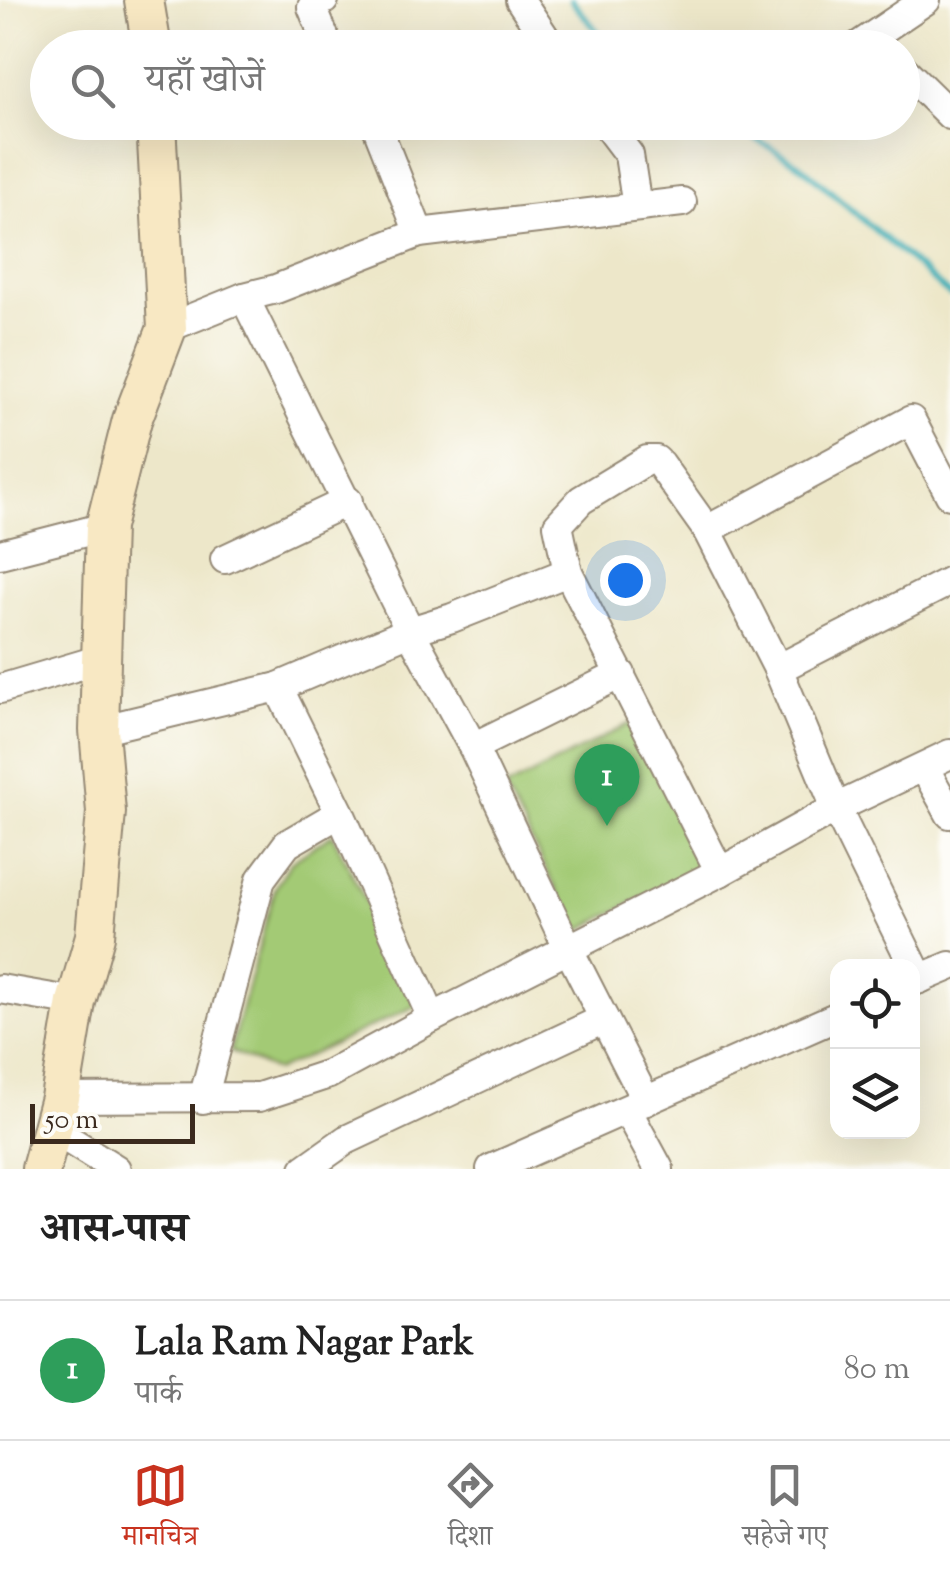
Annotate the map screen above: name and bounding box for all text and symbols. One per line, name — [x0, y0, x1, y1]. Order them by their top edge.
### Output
search box — [30, 30, 920, 140]
text: यहाँ खोजें — [145, 55, 264, 109]
icon: search — [65, 58, 120, 113]
your location — [600, 555, 651, 606]
pin: 1 — [574, 744, 640, 826]
map controls — [830, 959, 920, 1139]
button: locate — [830, 959, 920, 1049]
button: layers — [830, 1049, 920, 1139]
scale bar — [30, 1099, 195, 1144]
text: 50 m — [45, 1101, 99, 1141]
text: आस-पास — [40, 1201, 188, 1261]
text: Lala Ram Nagar Park — [135, 1318, 474, 1372]
text: 1 — [67, 1347, 78, 1393]
text: 80 m — [844, 1347, 910, 1393]
text: पार्क — [135, 1372, 182, 1418]
tab: मानचित्र — [122, 1458, 198, 1563]
tab: दिशा — [443, 1458, 498, 1563]
tab: सहेजे गए — [742, 1458, 828, 1563]

